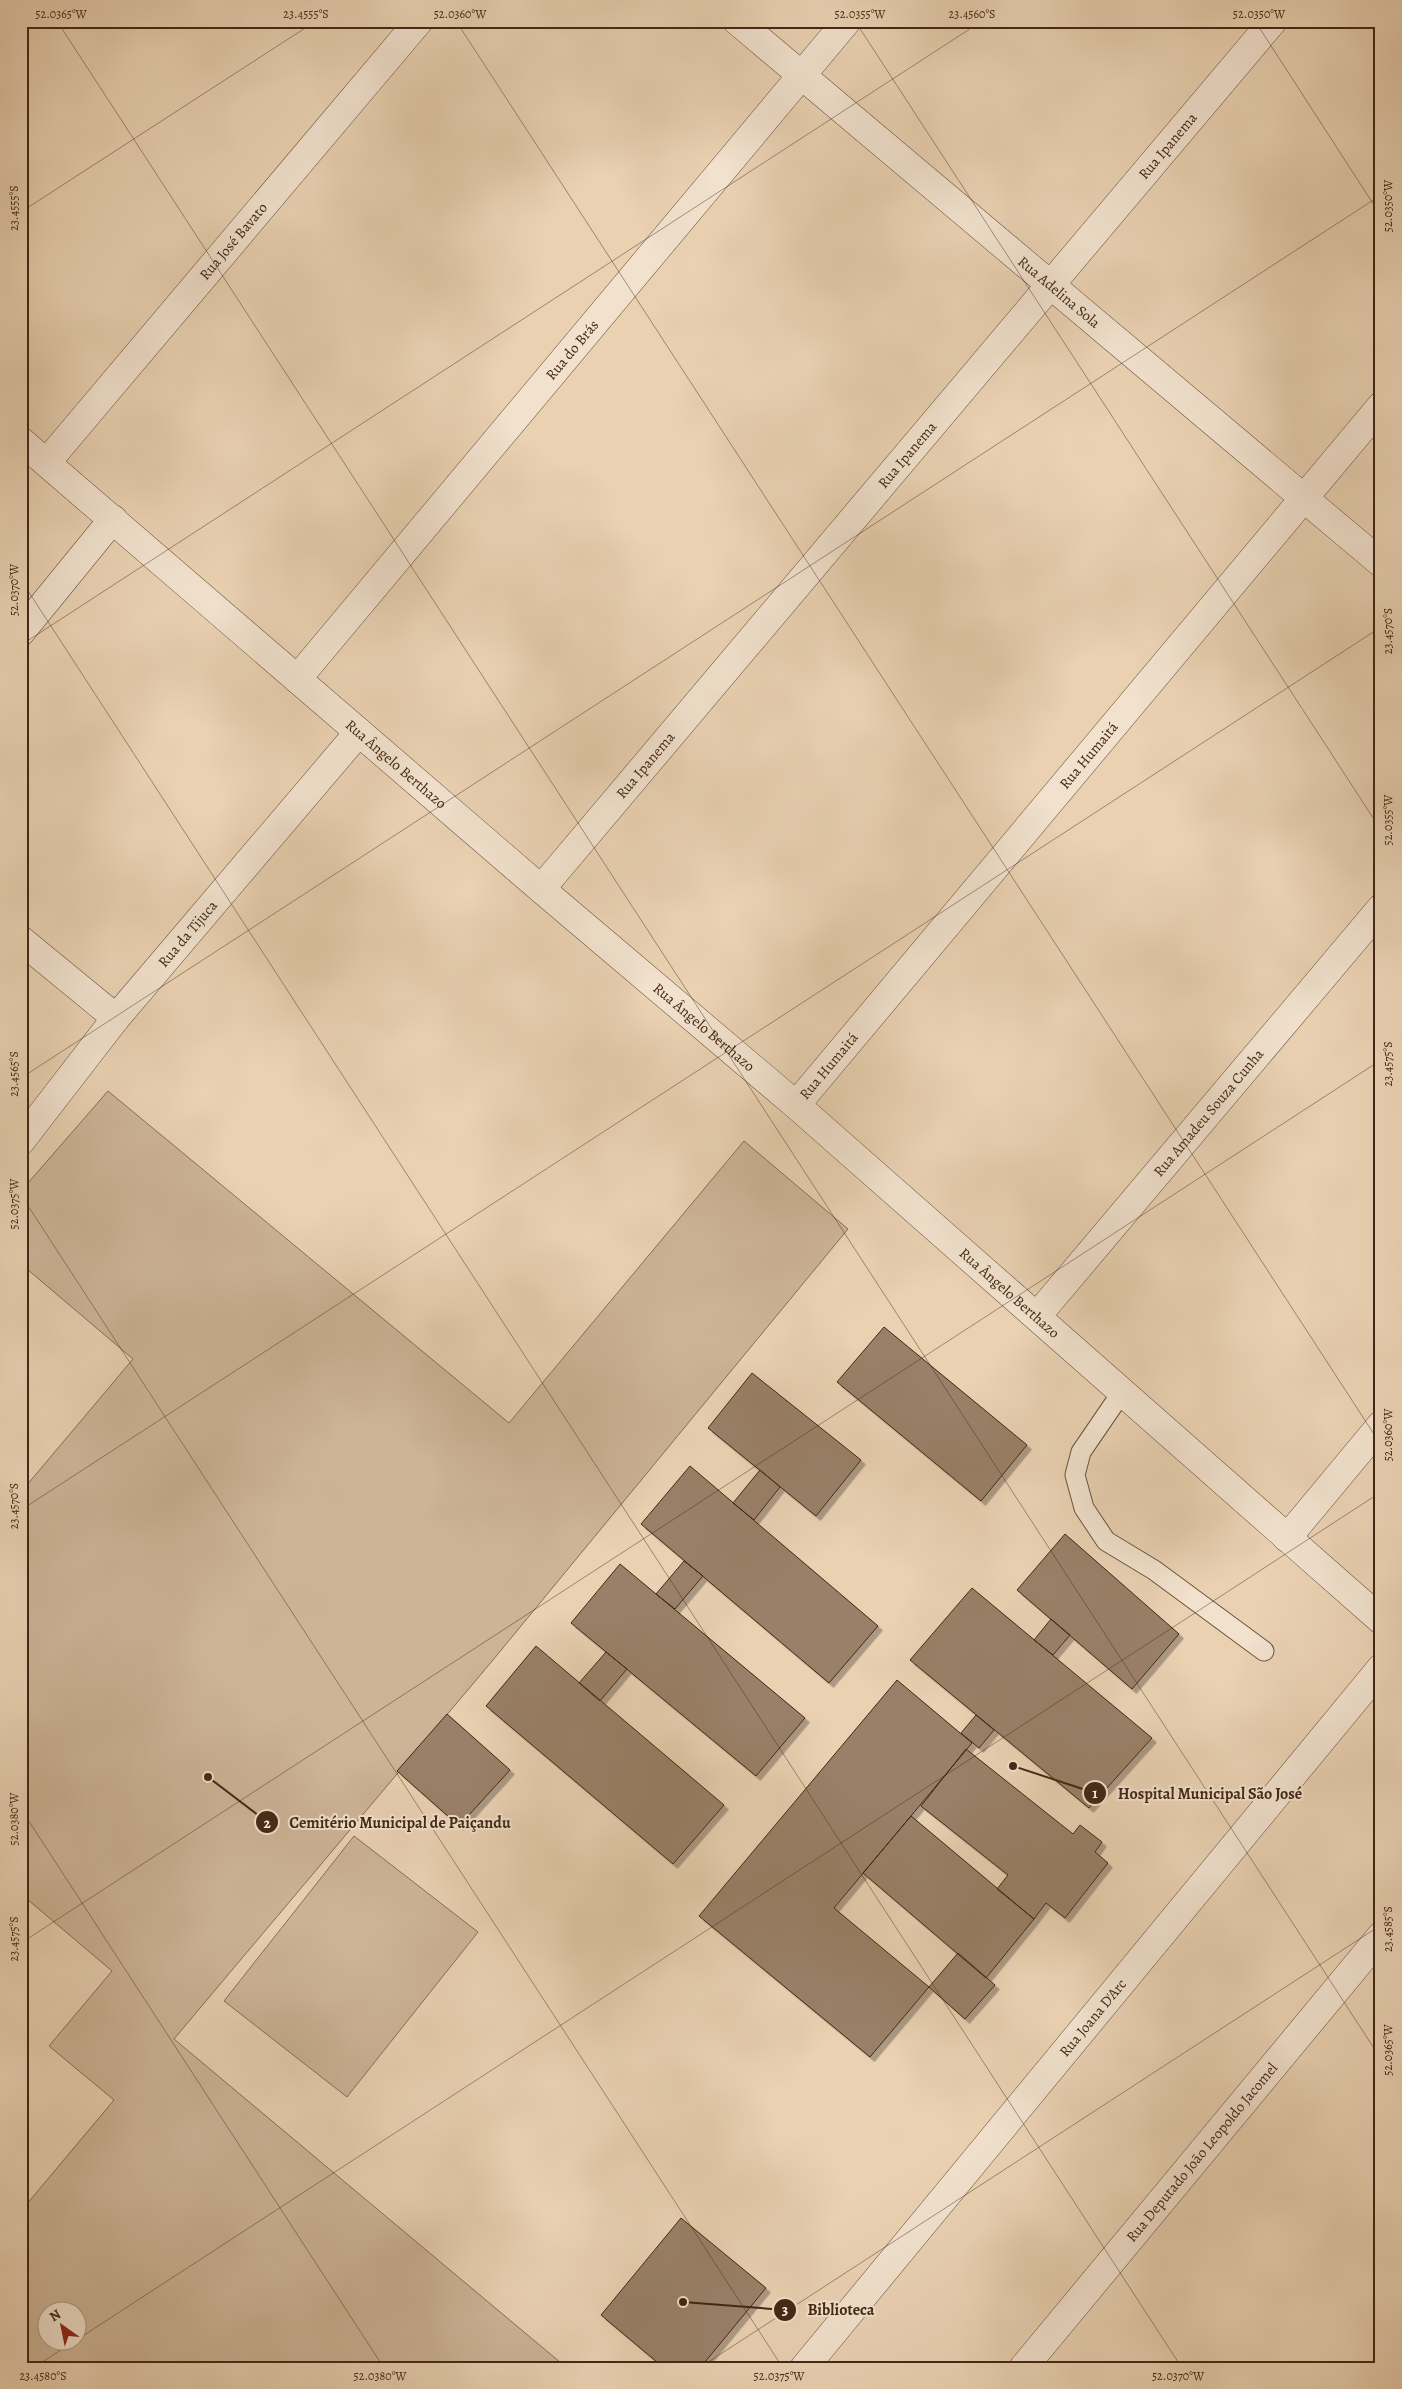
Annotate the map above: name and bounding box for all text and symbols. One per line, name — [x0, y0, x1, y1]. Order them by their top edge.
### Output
text: 52.0365°W — [35, 6, 88, 22]
text: 23.4555°S — [283, 6, 329, 22]
text: 52.0360°W — [434, 6, 487, 22]
text: 52.0355°W — [834, 6, 886, 22]
text: 23.4560°S — [949, 6, 995, 22]
text: 52.0350°W — [1233, 6, 1286, 22]
street label: Rua Ipanema — [1134, 108, 1202, 184]
text: 52.0350°W — [1380, 179, 1396, 232]
text: 23.4555°S — [6, 185, 22, 231]
street label: Rua José Bavato — [195, 198, 272, 284]
street label: Rua Adelina Sola — [1014, 252, 1105, 333]
street label: Rua do Brás — [541, 315, 603, 384]
street label: Rua Ipanema — [873, 417, 941, 492]
text: 52.0370°W — [6, 563, 22, 616]
text: 23.4570°S — [1380, 608, 1396, 654]
street label: Rua Ângelo Berthazo — [341, 715, 451, 813]
street label: Rua Humaitá — [1055, 717, 1123, 793]
street label: Rua Ipanema — [611, 728, 679, 803]
text: 52.0355°W — [1380, 794, 1396, 846]
street label: Rua da Tijuca — [153, 896, 222, 971]
street label: Rua Ângelo Berthazo — [649, 978, 759, 1076]
street label: Rua Humaitá — [795, 1028, 863, 1104]
text: 23.4575°S — [1380, 1041, 1396, 1087]
street label: Rua Amadeu Souza Cunha — [1149, 1044, 1268, 1181]
text: 23.4565°S — [6, 1051, 22, 1097]
text: 52.0375°W — [6, 1178, 22, 1229]
street label: Rua Ângelo Berthazo — [955, 1243, 1064, 1343]
text: 52.0360°W — [1380, 1408, 1396, 1461]
text: 23.4570°S — [6, 1483, 22, 1529]
callout: Hospital Municipal São José — [1083, 1778, 1312, 1809]
text: 1 — [1092, 1783, 1098, 1803]
text: Hospital Municipal São José — [1118, 1783, 1302, 1805]
text: 52.0380°W — [6, 1792, 22, 1845]
callout: Cemitério Municipal de Paiçandu — [254, 1807, 521, 1838]
text: Cemitério Municipal de Paiçandu — [289, 1812, 511, 1834]
text: 2 — [263, 1813, 271, 1833]
text: 23.4585°S — [1380, 1906, 1396, 1952]
text: 23.4575°S — [6, 1916, 22, 1962]
street label: Rua Joana D'Arc — [1055, 1974, 1131, 2061]
text: 52.0365°W — [1380, 2023, 1396, 2076]
street label: Rua Deputado João Leopoldo Jacomel — [1121, 2058, 1282, 2246]
callout: Biblioteca — [772, 2294, 884, 2325]
text: Biblioteca — [807, 2299, 875, 2321]
text: 3 — [782, 2300, 788, 2320]
north arrow — [38, 2302, 88, 2352]
text: N — [46, 2305, 65, 2326]
text: 23.4580°S — [19, 2368, 67, 2384]
text: 52.0380°W — [354, 2368, 407, 2384]
text: 52.0375°W — [754, 2368, 805, 2384]
text: 52.0370°W — [1152, 2368, 1205, 2384]

